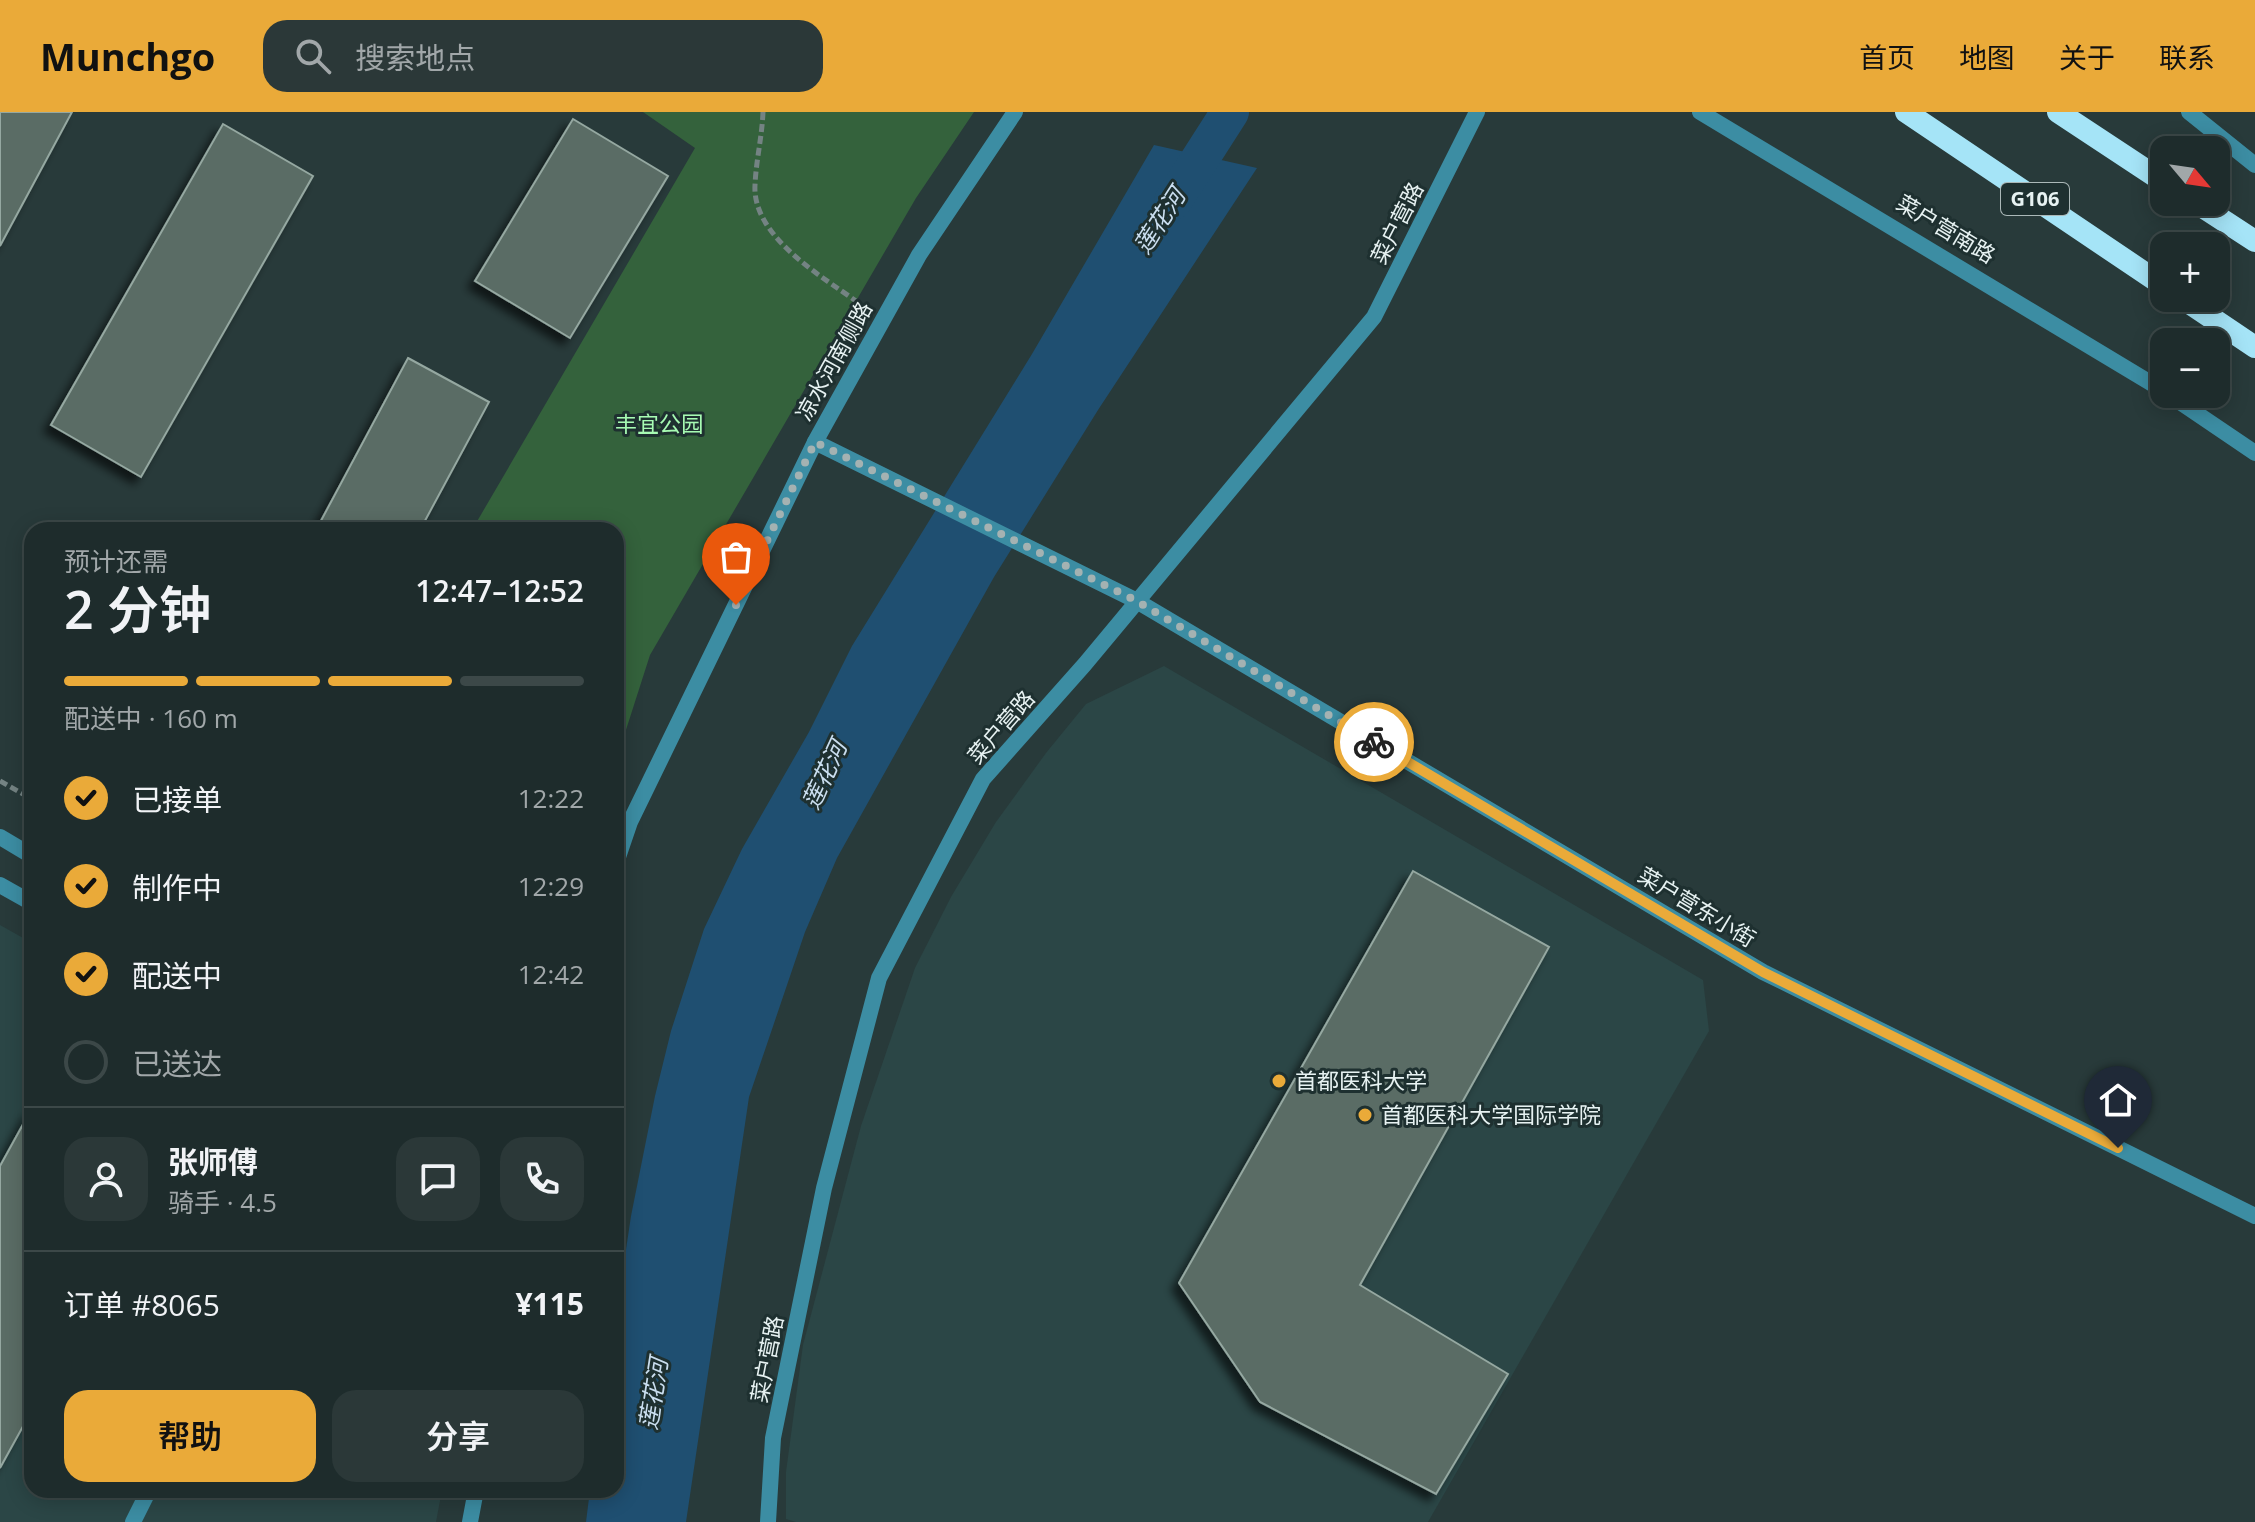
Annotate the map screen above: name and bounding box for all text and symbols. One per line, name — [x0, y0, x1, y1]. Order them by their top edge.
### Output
search box — [263, 20, 823, 92]
text: Munchgo — [40, 30, 215, 82]
icon: search — [291, 34, 335, 78]
text: 搜索地点 — [355, 37, 475, 78]
text: 首页 — [1859, 38, 1915, 76]
text: 地图 — [1959, 38, 2015, 76]
text: 关于 — [2059, 38, 2115, 76]
text: 联系 — [2159, 38, 2215, 76]
north arrow — [2150, 136, 2230, 216]
map controls — [2150, 136, 2230, 408]
street label: 菜户营路 — [1363, 177, 1429, 269]
water label: 莲花河 — [1125, 178, 1194, 259]
road number: G106 — [2001, 183, 2069, 215]
street label: 菜户营南路 — [1892, 187, 2001, 269]
button: + — [2150, 232, 2230, 312]
street label: 凉水河南侧路 — [788, 296, 878, 426]
button: − — [2150, 328, 2230, 408]
park label: 丰宜公园 — [615, 408, 703, 438]
pin — [702, 523, 770, 605]
icon: bag — [714, 535, 758, 579]
text: 预计还需 — [64, 543, 168, 579]
text: 12:47–12:52 — [415, 570, 584, 611]
text: 2 分钟 — [64, 573, 211, 644]
street label: 菜户营路 — [960, 683, 1040, 769]
text: 配送中 · 160 m — [64, 700, 238, 736]
courier — [1334, 702, 1414, 782]
icon: bike — [1352, 720, 1396, 764]
water label: 莲花河 — [793, 731, 855, 814]
icon: check — [64, 776, 108, 820]
text: 已接单 — [132, 779, 222, 820]
text: 12:22 — [518, 780, 584, 816]
street label: 菜户营东小街 — [1633, 859, 1762, 953]
icon: check — [64, 864, 108, 908]
text: 制作中 — [132, 867, 222, 908]
text: 12:29 — [518, 868, 584, 904]
icon: check — [64, 952, 108, 996]
text: 配送中 — [132, 955, 222, 996]
text: 12:42 — [518, 956, 584, 992]
text: 已送达 — [132, 1043, 222, 1084]
place label: 首都医科大学 — [1295, 1065, 1427, 1095]
pin — [2084, 1066, 2152, 1148]
marker: 首都医科大学 — [1270, 1072, 1288, 1090]
icon: home — [2096, 1078, 2140, 1122]
place label: 首都医科大学国际学院 — [1381, 1099, 1601, 1129]
marker: 首都医科大学国际学院 — [1356, 1106, 1374, 1124]
button: person — [64, 1137, 148, 1221]
button: chat — [396, 1137, 480, 1221]
button: phone — [500, 1137, 584, 1221]
text: 张师傅 — [168, 1141, 258, 1182]
text: 骑手 · 4.5 — [168, 1184, 277, 1220]
text: ¥115 — [515, 1283, 584, 1324]
text: 订单 #8065 — [64, 1284, 220, 1325]
street label: 菜户营路 — [743, 1313, 789, 1405]
water label: 莲花河 — [631, 1352, 675, 1432]
button: 帮助 — [64, 1390, 316, 1482]
button: 分享 — [332, 1390, 584, 1482]

